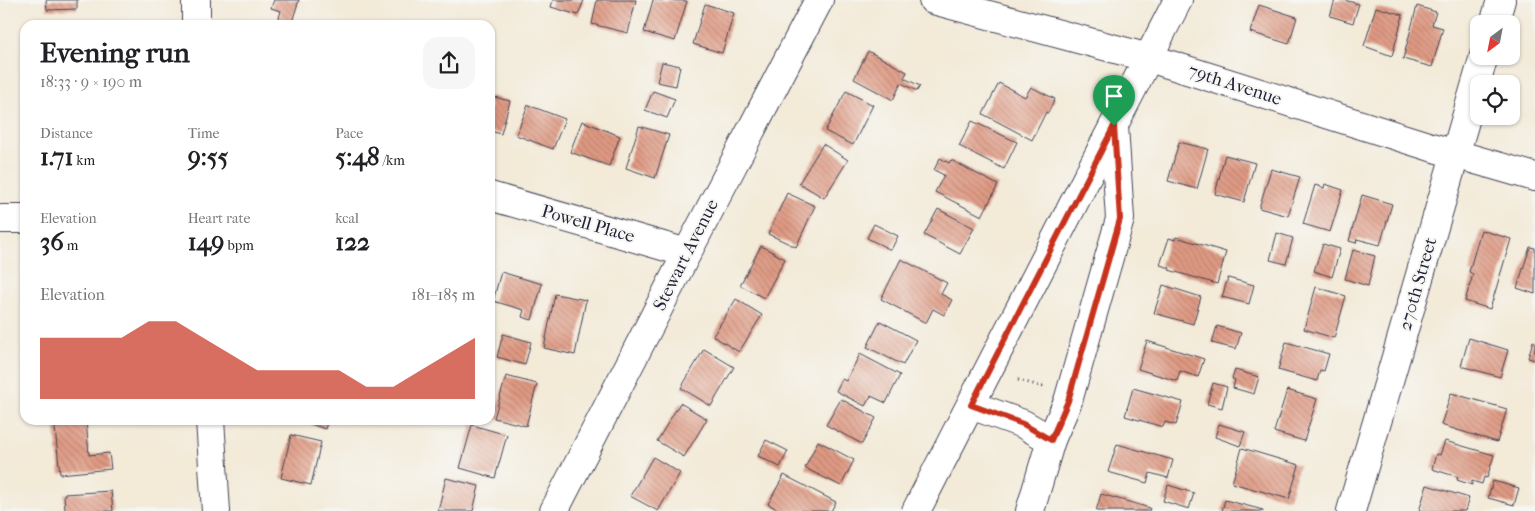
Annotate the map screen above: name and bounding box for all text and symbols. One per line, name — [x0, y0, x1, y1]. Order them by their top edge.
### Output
north arrow — [1470, 15, 1520, 65]
map controls — [1470, 15, 1520, 125]
text: Evening run — [40, 36, 190, 69]
button: share — [423, 37, 475, 89]
street label: 79th Avenue — [1186, 60, 1284, 110]
text: 18:33 · 9 × 190 m — [40, 72, 142, 91]
pin — [1093, 75, 1135, 126]
button: locate — [1470, 75, 1520, 125]
icon: arrive — [1100, 82, 1128, 110]
text: Distance — [40, 125, 93, 142]
text: Time — [188, 125, 219, 142]
text: Pace — [335, 125, 363, 142]
text: 1.71 — [40, 142, 73, 171]
text: 9:55 — [188, 142, 228, 171]
text: 5:48 — [335, 142, 380, 171]
text: km — [73, 152, 95, 169]
text: /km — [380, 152, 405, 169]
street label: Stewart Avenue — [649, 196, 723, 314]
street label: Powell Place — [539, 201, 637, 247]
text: Elevation — [40, 210, 97, 227]
text: Heart rate — [188, 210, 250, 227]
text: kcal — [335, 210, 359, 227]
text: 36 — [40, 227, 64, 256]
text: 149 — [188, 227, 224, 256]
text: 122 — [335, 227, 370, 256]
street label: 270th Street — [1395, 235, 1441, 333]
text: m — [64, 237, 78, 254]
text: bpm — [224, 237, 254, 254]
text: Elevation — [40, 285, 105, 304]
text: 181–185 m — [411, 285, 475, 304]

